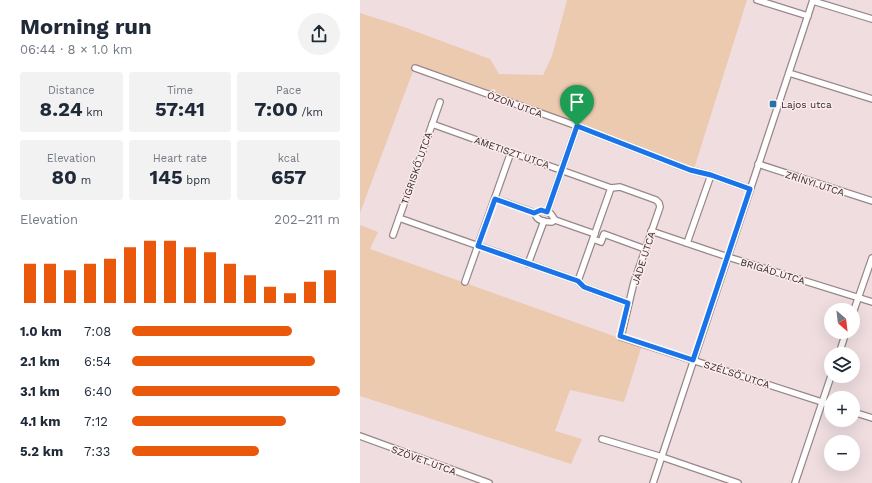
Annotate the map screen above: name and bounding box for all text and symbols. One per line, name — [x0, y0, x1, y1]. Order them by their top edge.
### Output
button: share — [298, 13, 340, 55]
text: Morning run — [20, 14, 152, 39]
text: 06:44 · 8 × 1.0 km — [20, 42, 133, 57]
text: Distance — [48, 84, 95, 97]
text: Time — [167, 84, 193, 97]
text: Pace — [276, 84, 301, 97]
pin — [560, 85, 594, 126]
street label: ÓZON UTCA — [486, 89, 544, 120]
icon: arrive — [566, 91, 588, 113]
text: 8.24 — [40, 97, 83, 121]
text: 57:41 — [155, 97, 205, 121]
text: 7:00 — [254, 97, 298, 121]
marker: Lajos utca — [768, 99, 778, 109]
place label: Lajos utca — [781, 99, 832, 110]
text: km — [83, 106, 103, 119]
text: /km — [298, 106, 323, 119]
street label: TIGRISKŐ UTCA — [399, 130, 434, 206]
street label: AMETISZT UTCA — [473, 134, 551, 171]
text: Elevation — [47, 152, 96, 165]
text: Heart rate — [153, 152, 207, 165]
text: kcal — [278, 152, 300, 165]
text: 80 — [52, 165, 77, 189]
text: 145 — [149, 165, 183, 189]
text: 657 — [271, 165, 306, 189]
street label: ZRÍNYI UTCA — [784, 169, 846, 198]
text: m — [77, 174, 91, 187]
text: bpm — [183, 174, 211, 187]
text: Elevation — [20, 212, 78, 227]
text: 202–211 m — [274, 212, 340, 227]
street label: JÁDE UTCA — [630, 230, 657, 286]
street label: BRIGÁD UTCA — [739, 256, 807, 287]
north arrow — [824, 303, 860, 339]
map controls — [824, 303, 860, 471]
text: 1.0 km — [20, 324, 62, 339]
text: 7:08 — [84, 324, 111, 339]
button: layers — [824, 347, 860, 383]
text: 2.1 km — [20, 354, 60, 369]
text: 6:54 — [84, 354, 111, 369]
street label: SZÉLSŐ UTCA — [702, 359, 772, 390]
text: 3.1 km — [20, 384, 60, 399]
text: 6:40 — [84, 384, 112, 399]
button: + — [824, 391, 860, 427]
text: 4.1 km — [20, 414, 60, 429]
text: 7:12 — [84, 414, 108, 429]
button: − — [824, 435, 860, 471]
text: 5.2 km — [20, 444, 63, 459]
text: 7:33 — [84, 444, 110, 459]
street label: SZÖVET UTCA — [390, 444, 458, 477]

